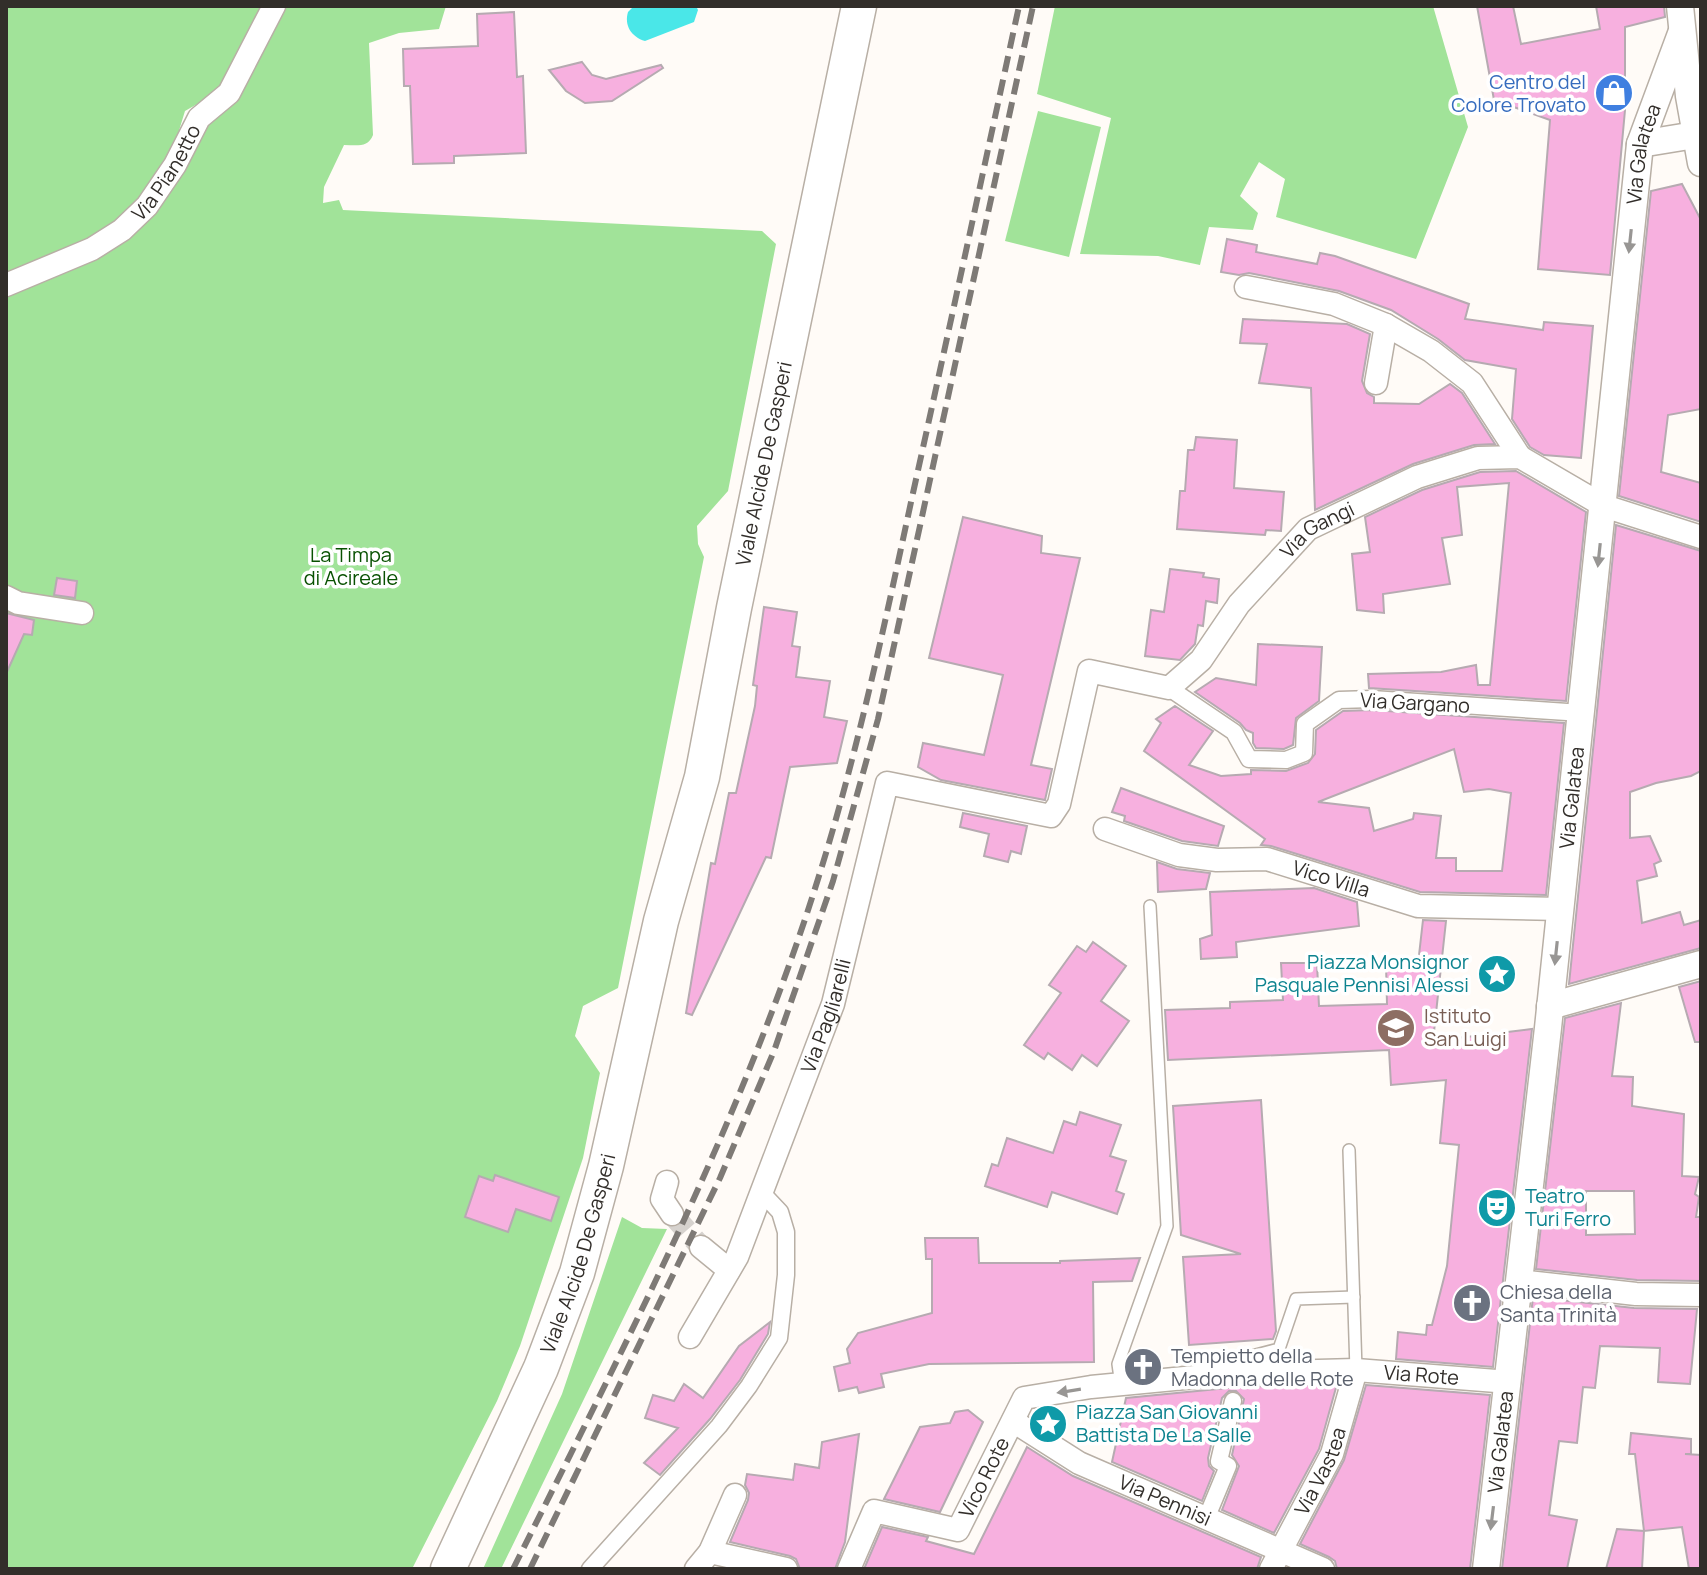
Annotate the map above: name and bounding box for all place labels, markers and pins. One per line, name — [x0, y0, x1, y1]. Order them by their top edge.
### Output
place label: Centro del Colore Trovato — [1451, 68, 1586, 118]
shop icon: Centro del Colore Trovato — [1593, 72, 1635, 114]
place label: Piazza Monsignor Pasquale Pennisi Alessi — [1255, 948, 1469, 998]
place icon: Piazza Monsignor Pasquale Pennisi Alessi — [1476, 953, 1518, 995]
place label: Istituto San Luigi — [1424, 1002, 1507, 1052]
school or university icon: Istituto San Luigi — [1375, 1007, 1417, 1049]
place label: Teatro Turi Ferro — [1525, 1182, 1611, 1232]
theatre icon: Teatro Turi Ferro — [1476, 1187, 1518, 1229]
place label: Chiesa della Santa Trinità — [1500, 1278, 1617, 1328]
church icon: Chiesa della Santa Trinità — [1451, 1282, 1493, 1324]
place label: Tempietto della Madonna delle Rote — [1171, 1342, 1354, 1392]
church icon: Tempietto della Madonna delle Rote — [1122, 1346, 1164, 1388]
place label: Piazza San Giovanni Battista De La Salle — [1076, 1398, 1258, 1448]
place icon: Piazza San Giovanni Battista De La Salle — [1027, 1403, 1069, 1445]

